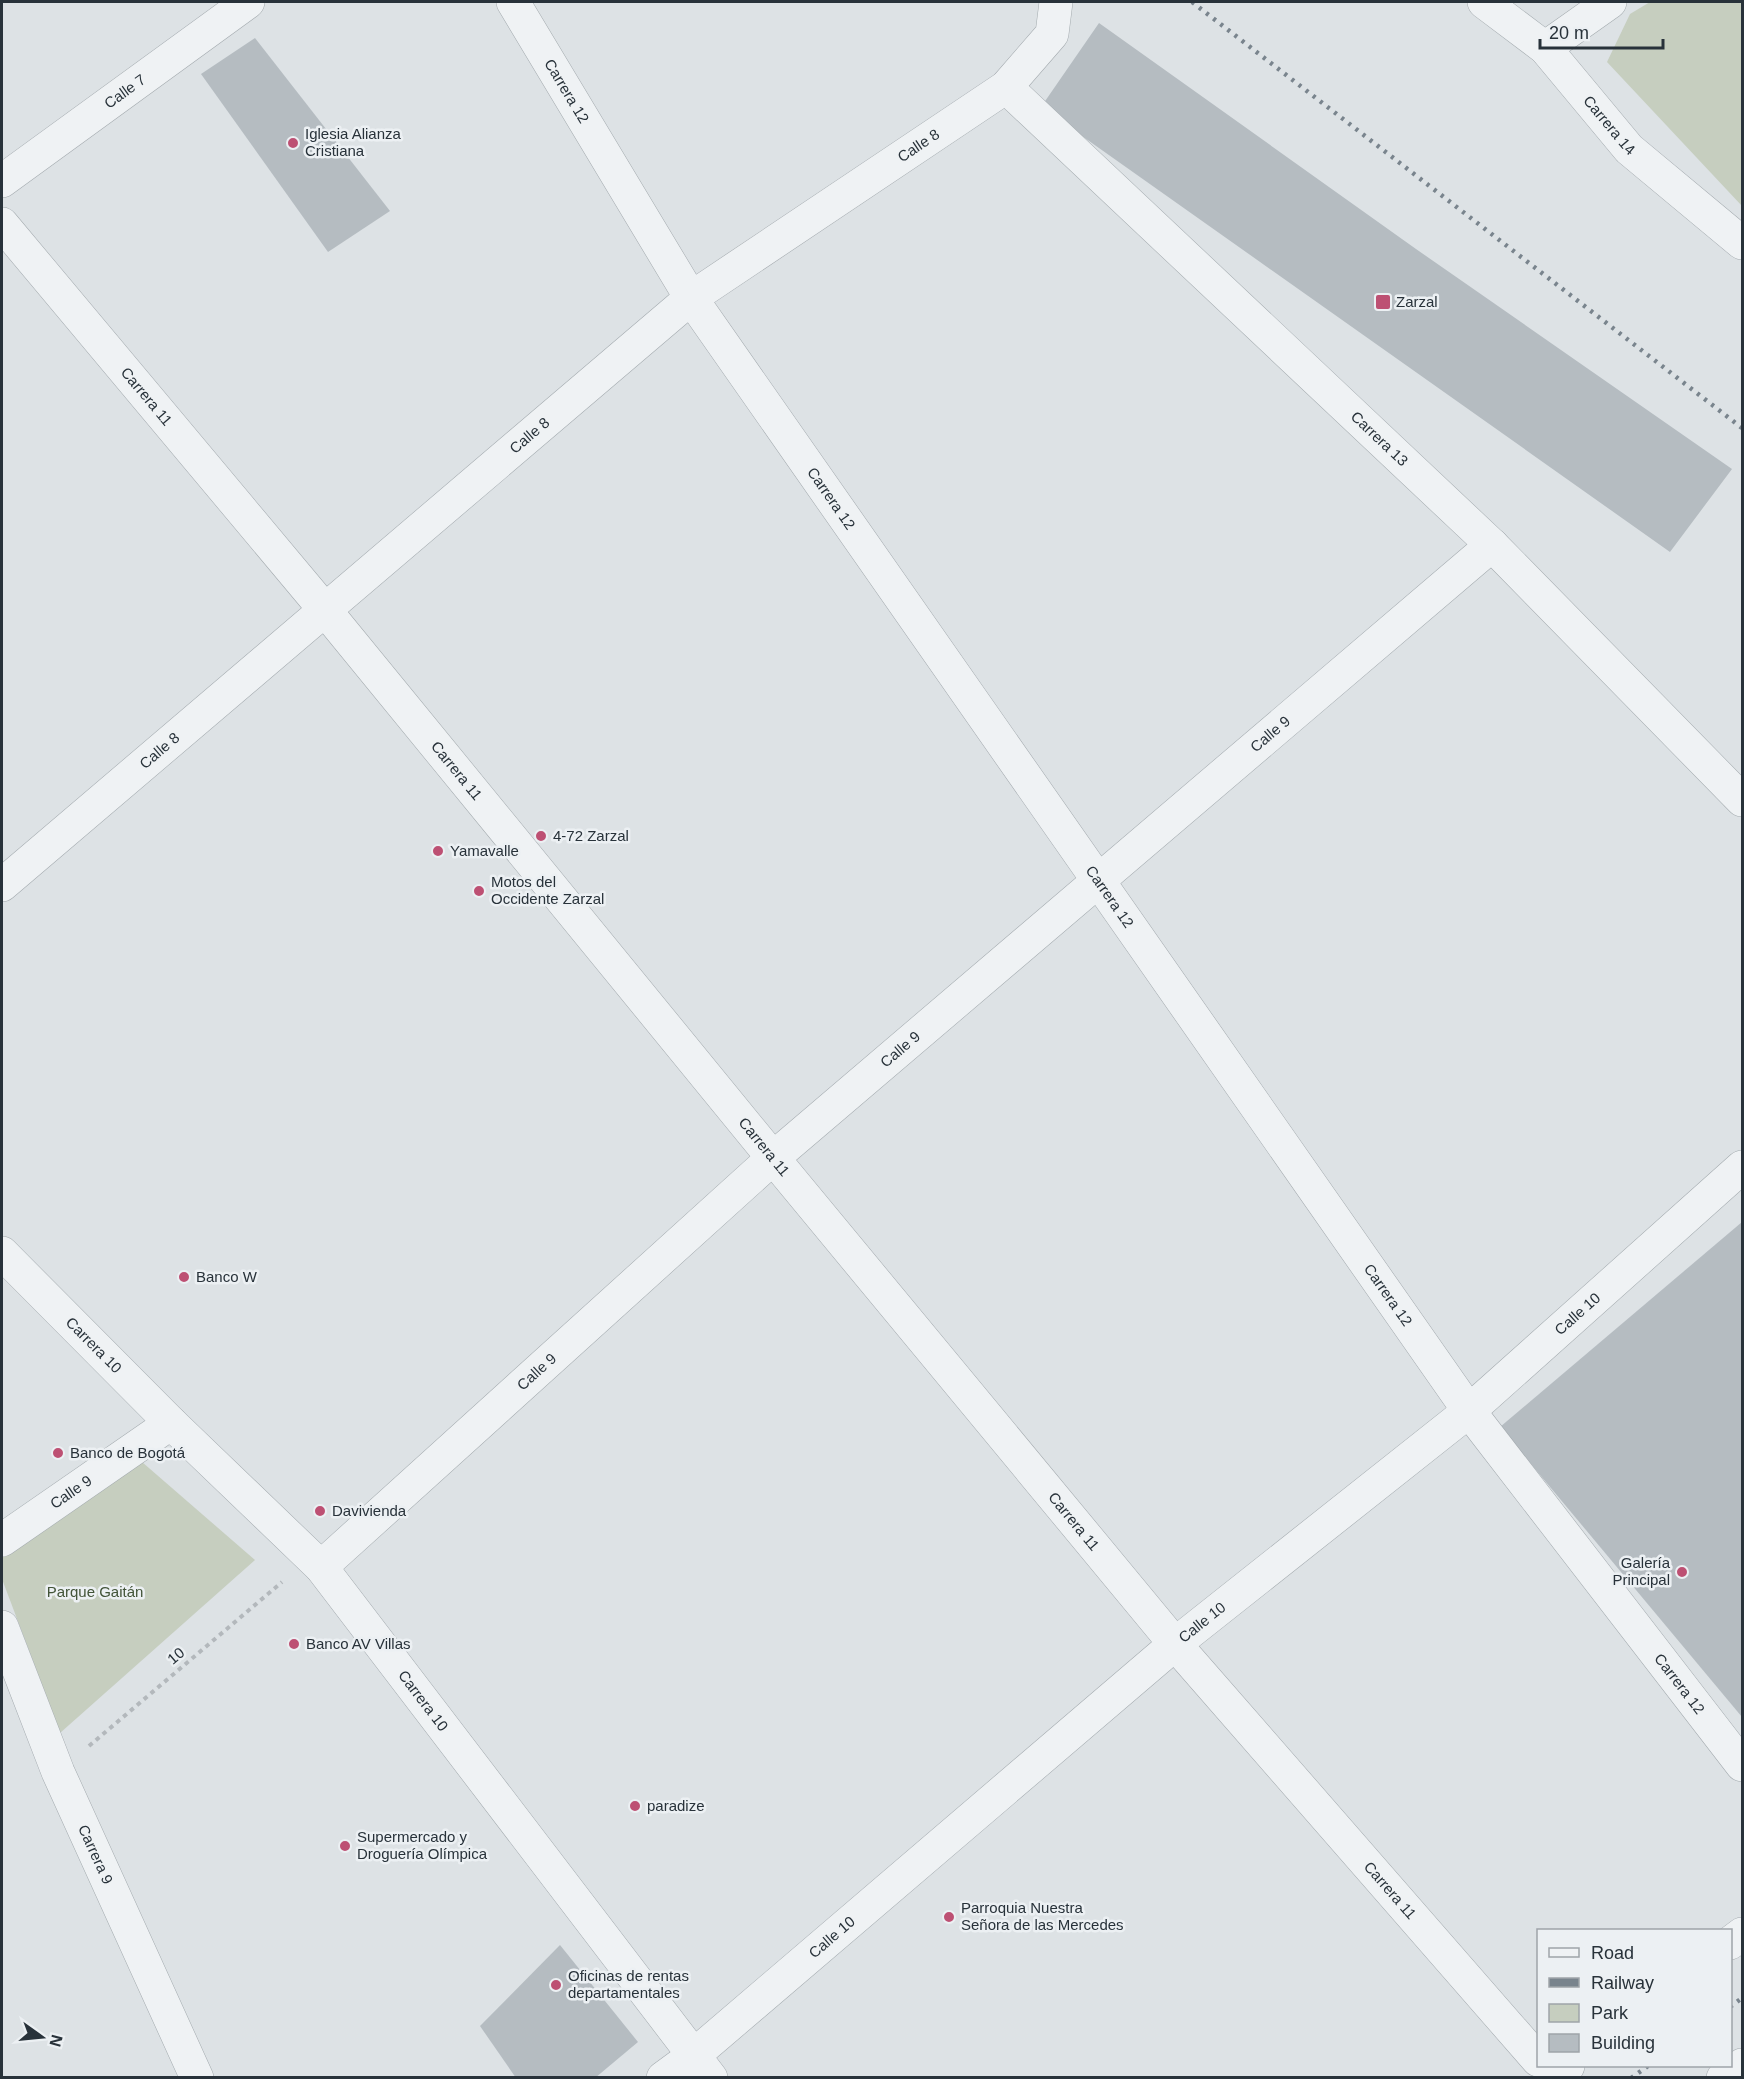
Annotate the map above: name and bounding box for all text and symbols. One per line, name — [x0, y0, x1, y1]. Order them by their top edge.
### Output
scale bar — [1540, 12, 1663, 50]
text: 20 m — [1549, 23, 1589, 43]
street label: Carrera 12 — [541, 56, 593, 126]
street label: Calle 7 — [101, 71, 149, 112]
street label: Carrera 14 — [1580, 92, 1639, 158]
place label: Iglesia Alianza Cristiana — [305, 125, 402, 159]
street label: Calle 8 — [894, 125, 942, 165]
marker: Iglesia Alianza Cristiana — [286, 136, 300, 150]
marker: Zarzal — [1374, 293, 1392, 311]
place label: Zarzal — [1396, 293, 1438, 310]
street label: Carrera 11 — [118, 364, 176, 429]
street label: Carrera 13 — [1348, 408, 1412, 469]
street label: Calle 8 — [506, 414, 552, 457]
street label: Carrera 12 — [804, 464, 859, 532]
street label: Calle 9 — [1247, 712, 1293, 755]
street label: Calle 8 — [136, 729, 183, 772]
street label: Carrera 11 — [428, 738, 486, 803]
place label: 4-72 Zarzal — [553, 827, 629, 844]
marker: 4-72 Zarzal — [534, 829, 548, 843]
place label: Yamavalle — [450, 842, 519, 859]
marker: Yamavalle — [431, 844, 445, 858]
street label: Carrera 12 — [1082, 862, 1138, 931]
place label: Motos del Occidente Zarzal — [491, 873, 604, 907]
marker: Motos del Occidente Zarzal — [472, 884, 486, 898]
street label: Calle 9 — [877, 1027, 923, 1071]
street label: Carrera 11 — [736, 1114, 793, 1179]
street label: Carrera 12 — [1361, 1261, 1416, 1329]
place label: Banco W — [196, 1268, 258, 1285]
marker: Banco W — [177, 1270, 191, 1284]
street label: Calle 10 — [1551, 1289, 1603, 1338]
street label: Carrera 10 — [63, 1313, 125, 1376]
street label: Calle 9 — [513, 1349, 559, 1393]
place label: Banco de Bogotá — [70, 1444, 186, 1461]
marker: Banco de Bogotá — [51, 1446, 65, 1460]
street label: Calle 9 — [47, 1471, 95, 1512]
street label: Carrera 11 — [1045, 1489, 1103, 1554]
place label: Davivienda — [332, 1502, 407, 1519]
marker: Davivienda — [313, 1504, 327, 1518]
place label: Galería Principal — [1612, 1554, 1671, 1588]
marker: Galería Principal — [1675, 1565, 1689, 1579]
park label: Parque Gaitán — [47, 1583, 143, 1600]
street label: Calle 10 — [1175, 1598, 1229, 1646]
place label: Banco AV Villas — [306, 1635, 411, 1652]
marker: Banco AV Villas — [287, 1637, 301, 1651]
street label: 10 — [164, 1644, 188, 1667]
street label: Carrera 12 — [1651, 1650, 1708, 1717]
street label: Carrera 10 — [395, 1667, 452, 1734]
place label: paradize — [647, 1797, 705, 1814]
marker: paradize — [628, 1799, 642, 1813]
street label: Carrera 9 — [75, 1822, 117, 1887]
place label: Supermercado y Droguería Olímpica — [357, 1828, 488, 1862]
marker: Supermercado y Droguería Olímpica — [338, 1839, 352, 1853]
street label: Carrera 11 — [1361, 1858, 1420, 1922]
place label: Parroquia Nuestra Señora de las Mercedes — [961, 1899, 1124, 1933]
marker: Parroquia Nuestra Señora de las Mercedes — [942, 1910, 956, 1924]
street label: Calle 10 — [805, 1912, 858, 1961]
legend — [1537, 1929, 1732, 2067]
text: Road — [1591, 1943, 1634, 1963]
place label: Oficinas de rentas departamentales — [568, 1967, 689, 2001]
text: Railway — [1591, 1973, 1654, 1993]
marker: Oficinas de rentas departamentales — [549, 1978, 563, 1992]
text: Park — [1591, 2003, 1629, 2023]
north arrow — [12, 2007, 72, 2067]
text: N — [46, 2033, 66, 2049]
text: Building — [1591, 2033, 1655, 2053]

